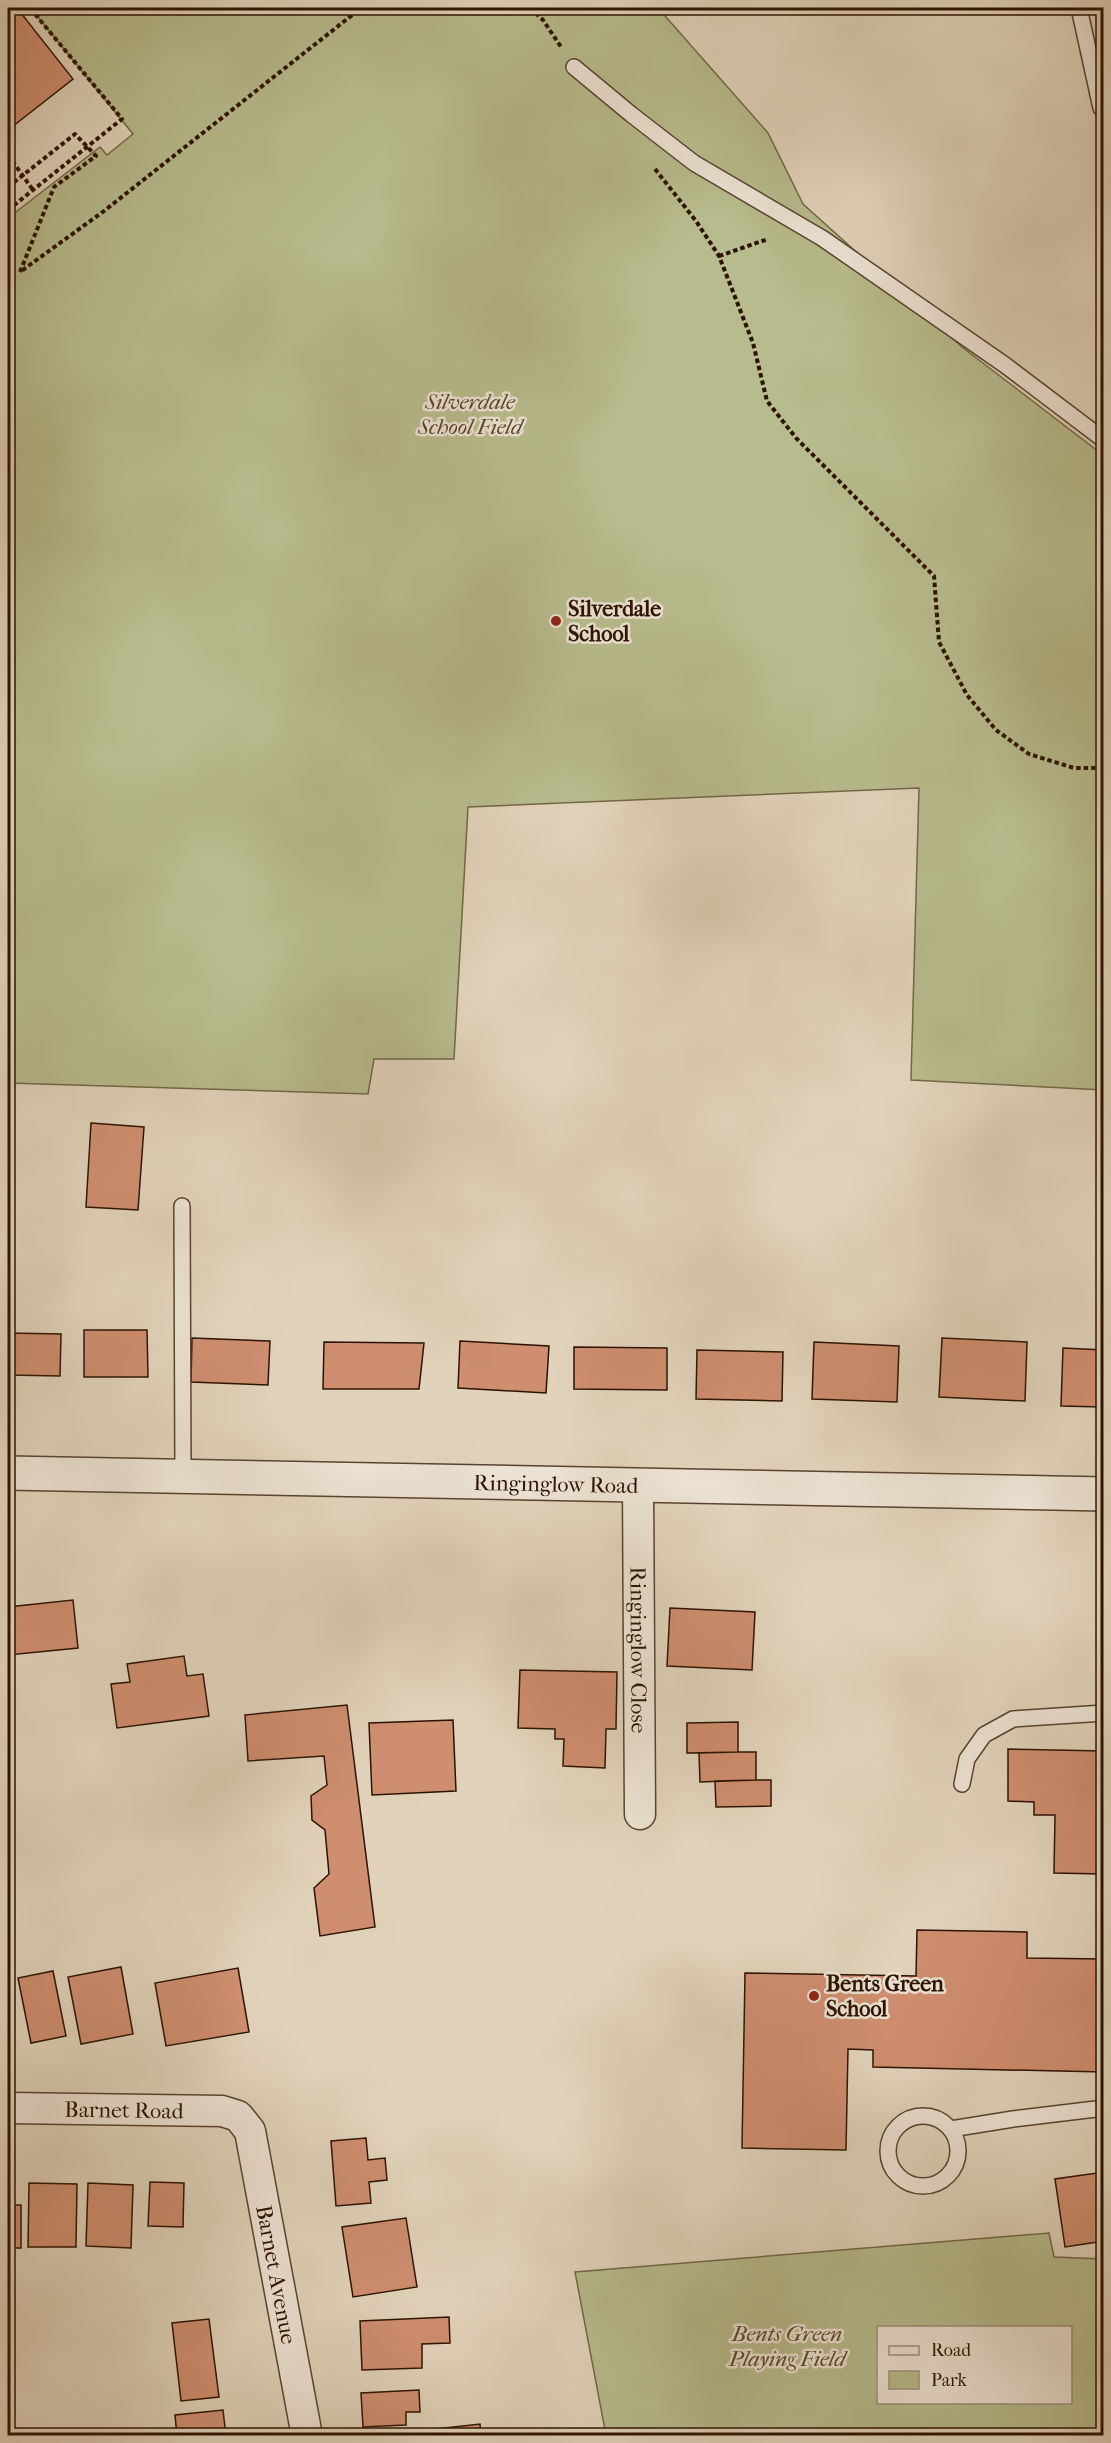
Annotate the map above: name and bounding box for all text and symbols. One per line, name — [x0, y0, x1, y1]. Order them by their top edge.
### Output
park label: Silverdale School Field — [417, 389, 525, 440]
place label: Silverdale School — [568, 596, 661, 647]
marker: Silverdale School — [549, 614, 563, 628]
street label: Ringinglow Road — [473, 1470, 640, 1499]
street label: Ringinglow Close — [624, 1566, 652, 1734]
place label: Bents Green School — [826, 1971, 944, 2022]
marker: Bents Green School — [807, 1989, 821, 2003]
street label: Barnet Road — [64, 2097, 185, 2124]
street label: Barnet Avenue — [250, 2203, 302, 2347]
park label: Bents Green Playing Field — [728, 2321, 848, 2372]
legend — [877, 2326, 1072, 2404]
text: Road — [931, 2340, 971, 2361]
text: Park — [931, 2370, 968, 2391]

